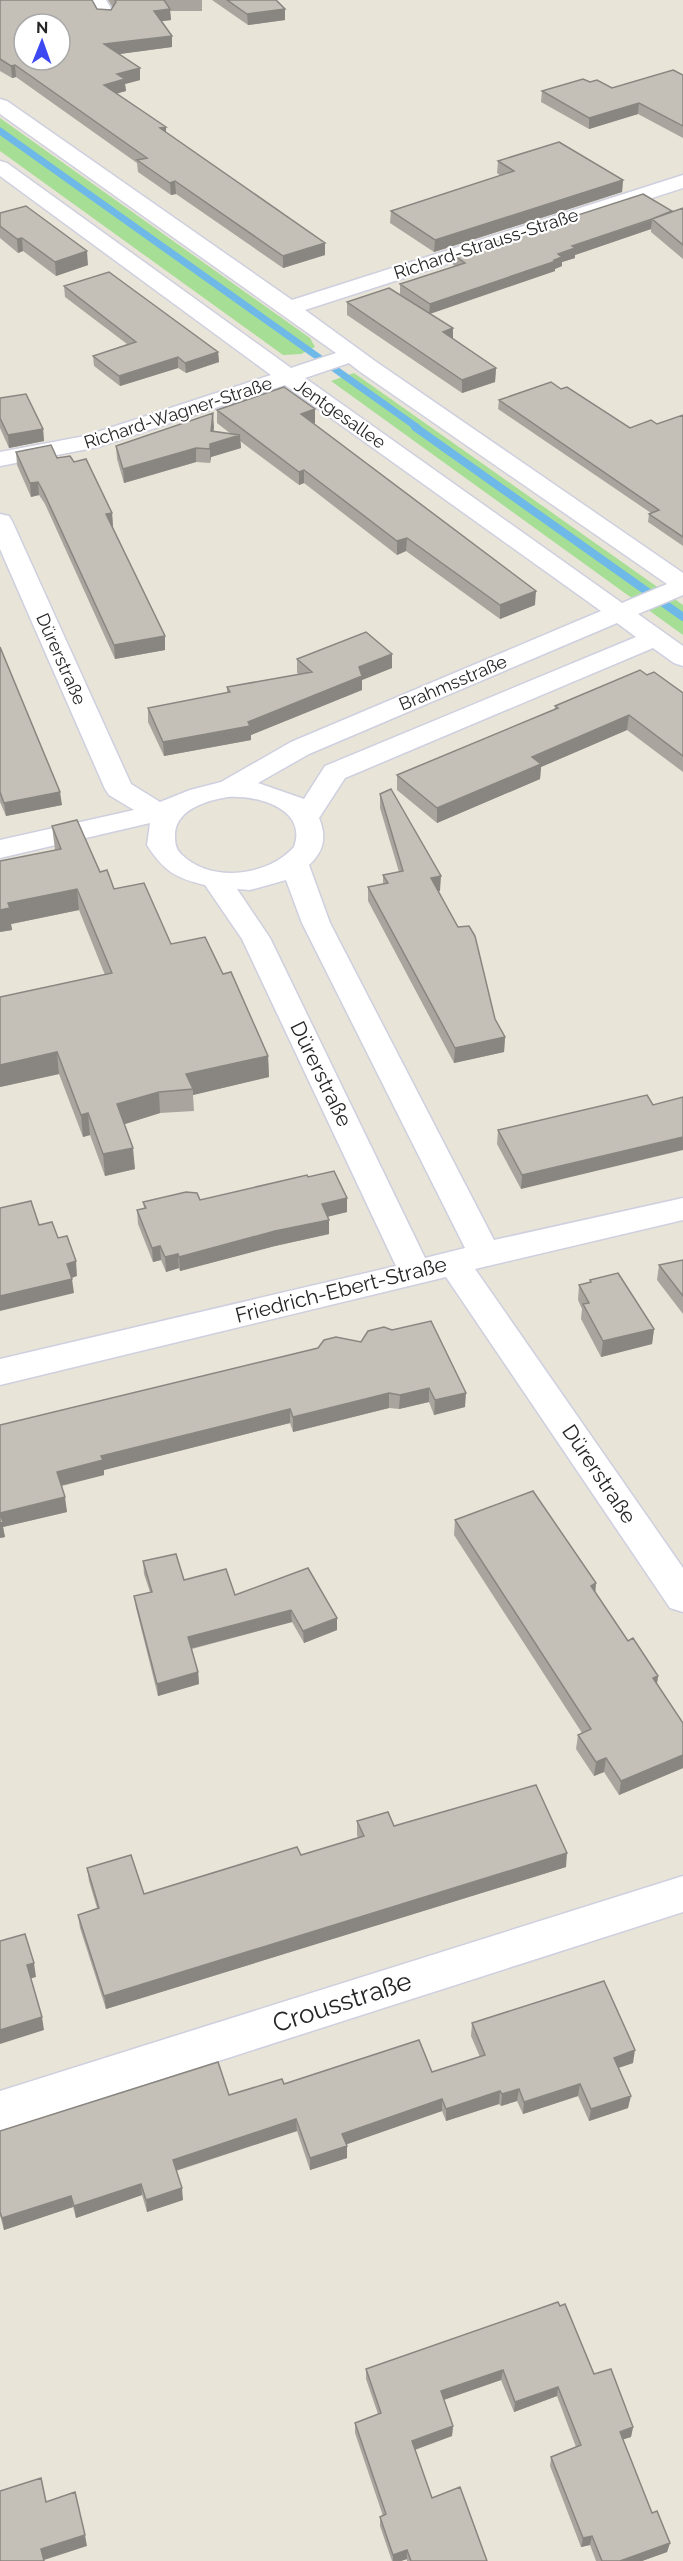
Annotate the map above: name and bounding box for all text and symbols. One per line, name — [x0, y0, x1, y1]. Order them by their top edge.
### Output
north arrow — [12, 12, 72, 72]
text: N — [36, 18, 49, 37]
street label: Richard-Strauss-Straße — [391, 204, 581, 283]
street label: Richard-Wagner-Straße — [81, 372, 275, 453]
street label: Jentgesallee — [291, 374, 390, 453]
street label: Dürerstraße — [32, 610, 91, 708]
street label: Brahmsstraße — [396, 650, 510, 715]
street label: Dürerstraße — [285, 1017, 358, 1131]
street label: Friedrich-Ebert-Straße — [233, 1251, 449, 1328]
street label: Dürerstraße — [557, 1419, 642, 1528]
street label: Crousstraße — [269, 1965, 415, 2039]

